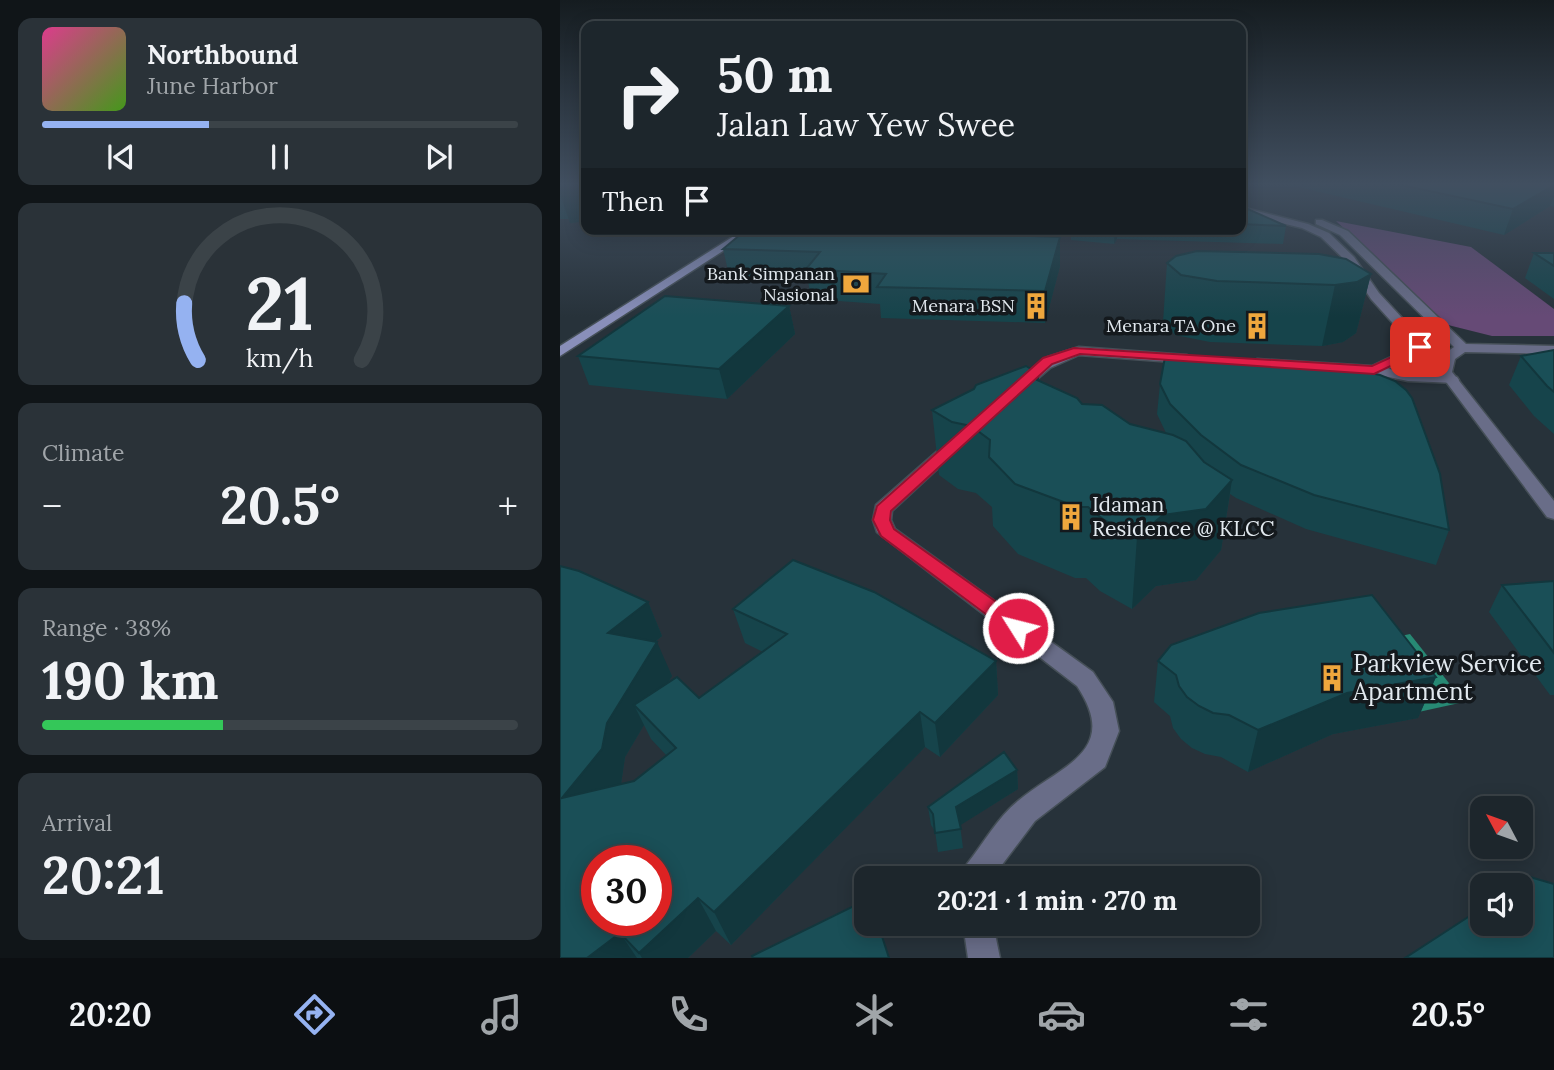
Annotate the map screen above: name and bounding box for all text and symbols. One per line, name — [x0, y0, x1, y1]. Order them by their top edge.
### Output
text: Northbound — [147, 38, 298, 71]
text: 50 m — [717, 43, 833, 105]
icon: right — [602, 49, 693, 140]
text: June Harbor — [147, 71, 278, 100]
text: Jalan Law Yew Swee — [717, 104, 1015, 145]
icon: previous — [102, 138, 140, 176]
icon: pause — [261, 138, 299, 176]
icon: next — [420, 138, 458, 176]
icon: arrive — [678, 182, 716, 220]
text: Then — [602, 185, 664, 218]
text: 21 — [246, 257, 314, 350]
place label: Bank Simpanan Nasional — [707, 262, 835, 306]
bank icon: Bank Simpanan Nasional — [841, 269, 871, 299]
building icon: Menara BSN — [1021, 291, 1051, 321]
place label: Menara BSN — [912, 294, 1015, 317]
building icon: Menara TA One — [1242, 311, 1272, 341]
place label: Menara TA One — [1106, 314, 1236, 337]
pin — [1390, 317, 1450, 377]
icon: arrive — [1401, 328, 1439, 366]
text: km/h — [246, 342, 314, 374]
text: Climate — [42, 438, 124, 467]
text: 20.5° — [220, 472, 340, 538]
text: − — [42, 482, 62, 530]
text: + — [498, 482, 518, 530]
place label: Idaman Residence @ KLCC — [1092, 491, 1275, 542]
building icon: Idaman Residence @ KLCC — [1056, 502, 1086, 532]
position arrow — [981, 591, 1055, 665]
text: Range · 38% — [42, 613, 171, 642]
text: 190 km — [42, 647, 219, 713]
place label: Parkview Service Apartment — [1352, 648, 1542, 707]
building icon: Parkview Service Apartment — [1317, 663, 1347, 693]
north arrow — [1470, 796, 1533, 859]
map controls — [1470, 796, 1533, 936]
text: Arrival — [42, 808, 112, 837]
text: 20:21 — [42, 842, 165, 908]
speed limit sign: 30 — [581, 845, 672, 936]
button: sound — [1470, 873, 1533, 936]
text: 20:21 · 1 min · 270 m — [937, 884, 1177, 917]
icon: directions — [290, 990, 339, 1039]
icon: music — [477, 990, 526, 1039]
icon: phone — [664, 990, 713, 1039]
icon: climate — [850, 990, 899, 1039]
icon: car — [1037, 990, 1086, 1039]
icon: filters — [1224, 990, 1273, 1039]
text: 20:20 — [69, 994, 152, 1035]
text: 20.5° — [1411, 994, 1485, 1035]

